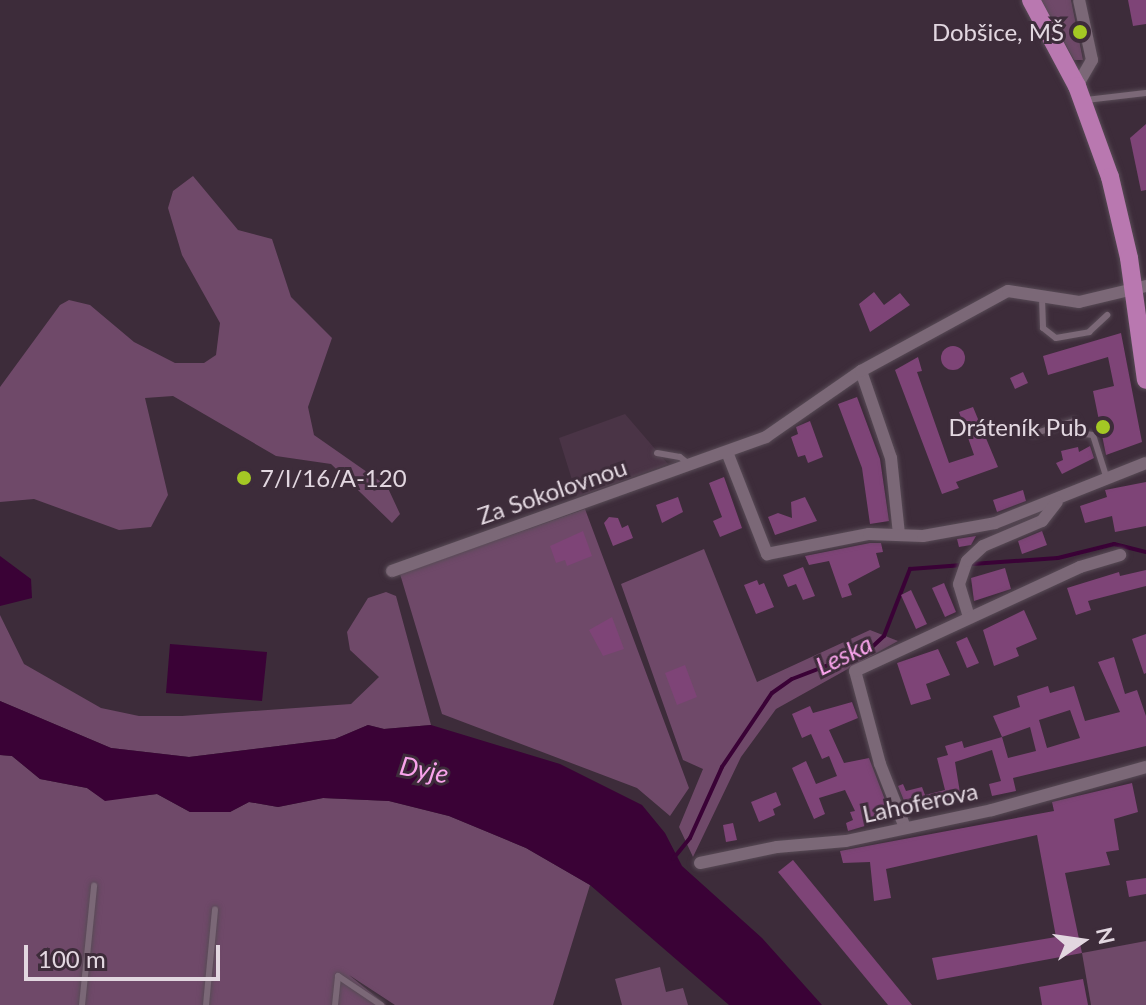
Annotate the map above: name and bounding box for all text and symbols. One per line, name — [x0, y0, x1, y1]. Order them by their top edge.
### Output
place label: Dobšice, MŠ — [932, 18, 1064, 46]
marker: Dobšice, MŠ — [1071, 23, 1089, 41]
place label: Dráteník Pub — [948, 413, 1087, 441]
marker: Dráteník Pub — [1094, 418, 1112, 436]
street label: Za Sokolovnou — [474, 452, 630, 530]
place label: 7/I/16/A-120 — [260, 464, 407, 492]
marker: 7/I/16/A-120 — [235, 469, 253, 487]
water label: Leska — [811, 628, 877, 682]
water label: Dyje — [397, 750, 451, 790]
street label: Lahoferova — [860, 776, 980, 828]
north arrow — [1042, 901, 1122, 981]
text: N — [1091, 924, 1121, 947]
scale bar — [28, 929, 224, 979]
text: 100 m — [38, 944, 106, 973]

